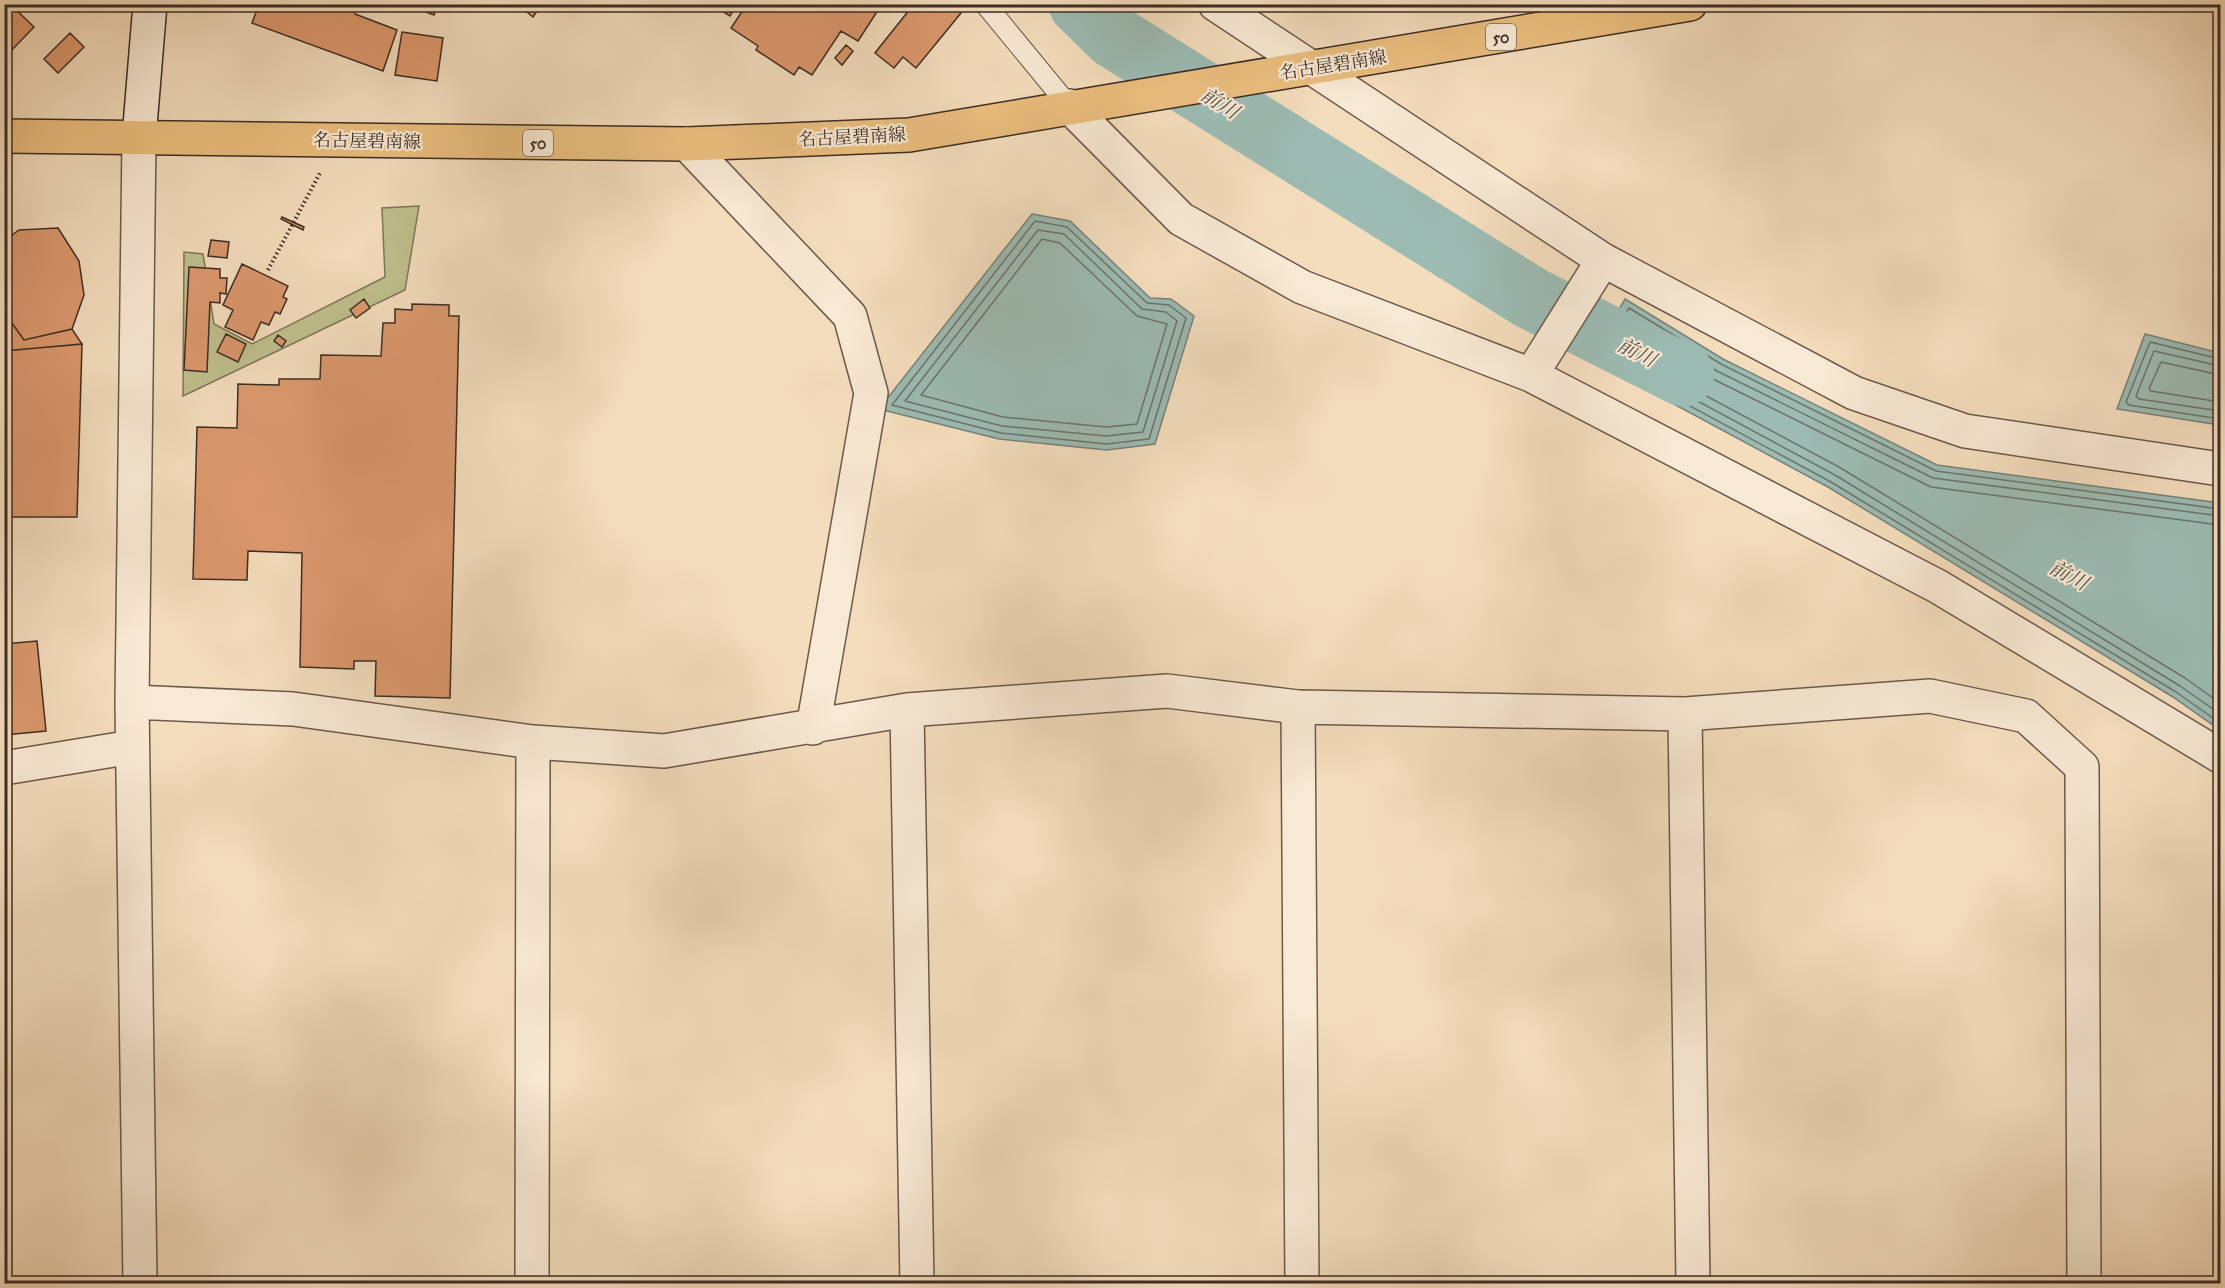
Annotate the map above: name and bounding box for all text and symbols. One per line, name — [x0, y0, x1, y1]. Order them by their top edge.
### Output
road number: 50 — [1486, 24, 1516, 50]
street label: 名古屋碧南線 — [1278, 46, 1388, 84]
water label: 前川 — [1197, 82, 1245, 125]
street label: 名古屋碧南線 — [797, 123, 907, 151]
street label: 名古屋碧南線 — [313, 129, 421, 153]
road number: 50 — [523, 130, 553, 156]
water label: 前川 — [1614, 332, 1662, 373]
water label: 前川 — [2046, 555, 2094, 596]

